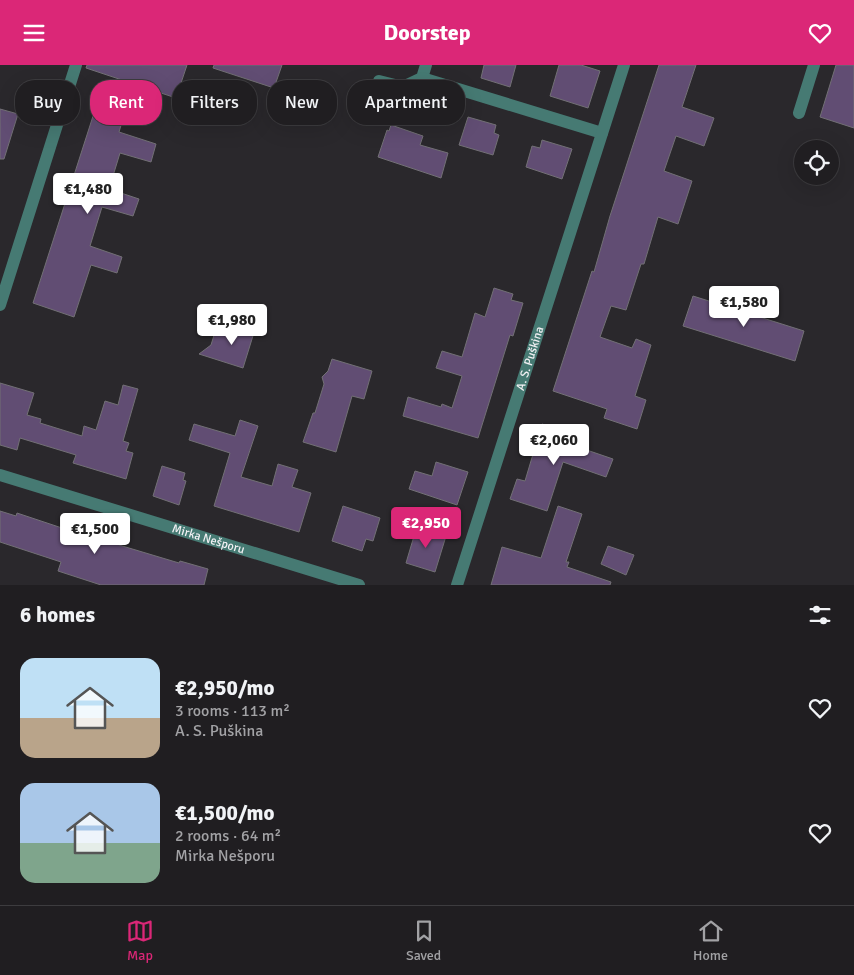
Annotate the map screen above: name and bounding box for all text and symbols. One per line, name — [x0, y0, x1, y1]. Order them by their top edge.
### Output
icon: menu — [20, 19, 48, 47]
text: Doorstep — [384, 19, 470, 46]
icon: heart — [806, 19, 834, 47]
chip: Buy — [15, 80, 80, 125]
chip: Rent — [90, 80, 162, 125]
chip: Filters — [172, 80, 257, 125]
chip: New — [267, 80, 337, 125]
chip: Apartment — [347, 80, 465, 125]
map controls — [794, 140, 839, 185]
button: locate — [794, 140, 839, 185]
pin: €1,480 — [47, 173, 129, 215]
text: €1,480 — [64, 179, 112, 199]
pin: €1,580 — [703, 285, 785, 328]
text: €1,580 — [720, 292, 768, 312]
pin: €1,980 — [191, 303, 273, 346]
text: €1,980 — [208, 310, 256, 330]
street label: A. S. Puškina — [513, 325, 548, 392]
pin: €2,060 — [513, 423, 595, 466]
text: €2,060 — [530, 430, 578, 450]
pin: €2,950 — [385, 507, 467, 549]
pin: €1,500 — [54, 513, 136, 555]
text: €2,950 — [402, 513, 450, 533]
text: €1,500 — [71, 519, 119, 539]
street label: Mirka Nešporu — [170, 521, 246, 558]
icon: filters — [806, 601, 834, 629]
text: 6 homes — [20, 602, 95, 628]
text: €2,950/mo — [175, 675, 274, 701]
icon: home — [60, 678, 120, 738]
icon: heart — [806, 694, 834, 722]
text: 3 rooms · 113 m² — [175, 701, 290, 721]
text: A. S. Puškina — [175, 721, 263, 741]
text: €1,500/mo — [175, 800, 274, 826]
icon: home — [60, 803, 120, 863]
icon: heart — [806, 819, 834, 847]
text: 2 rooms · 64 m² — [175, 826, 281, 846]
text: Mirka Nešporu — [175, 846, 275, 866]
tab: Map — [126, 917, 154, 964]
tab: Saved — [406, 917, 441, 964]
tab: Home — [693, 917, 728, 964]

